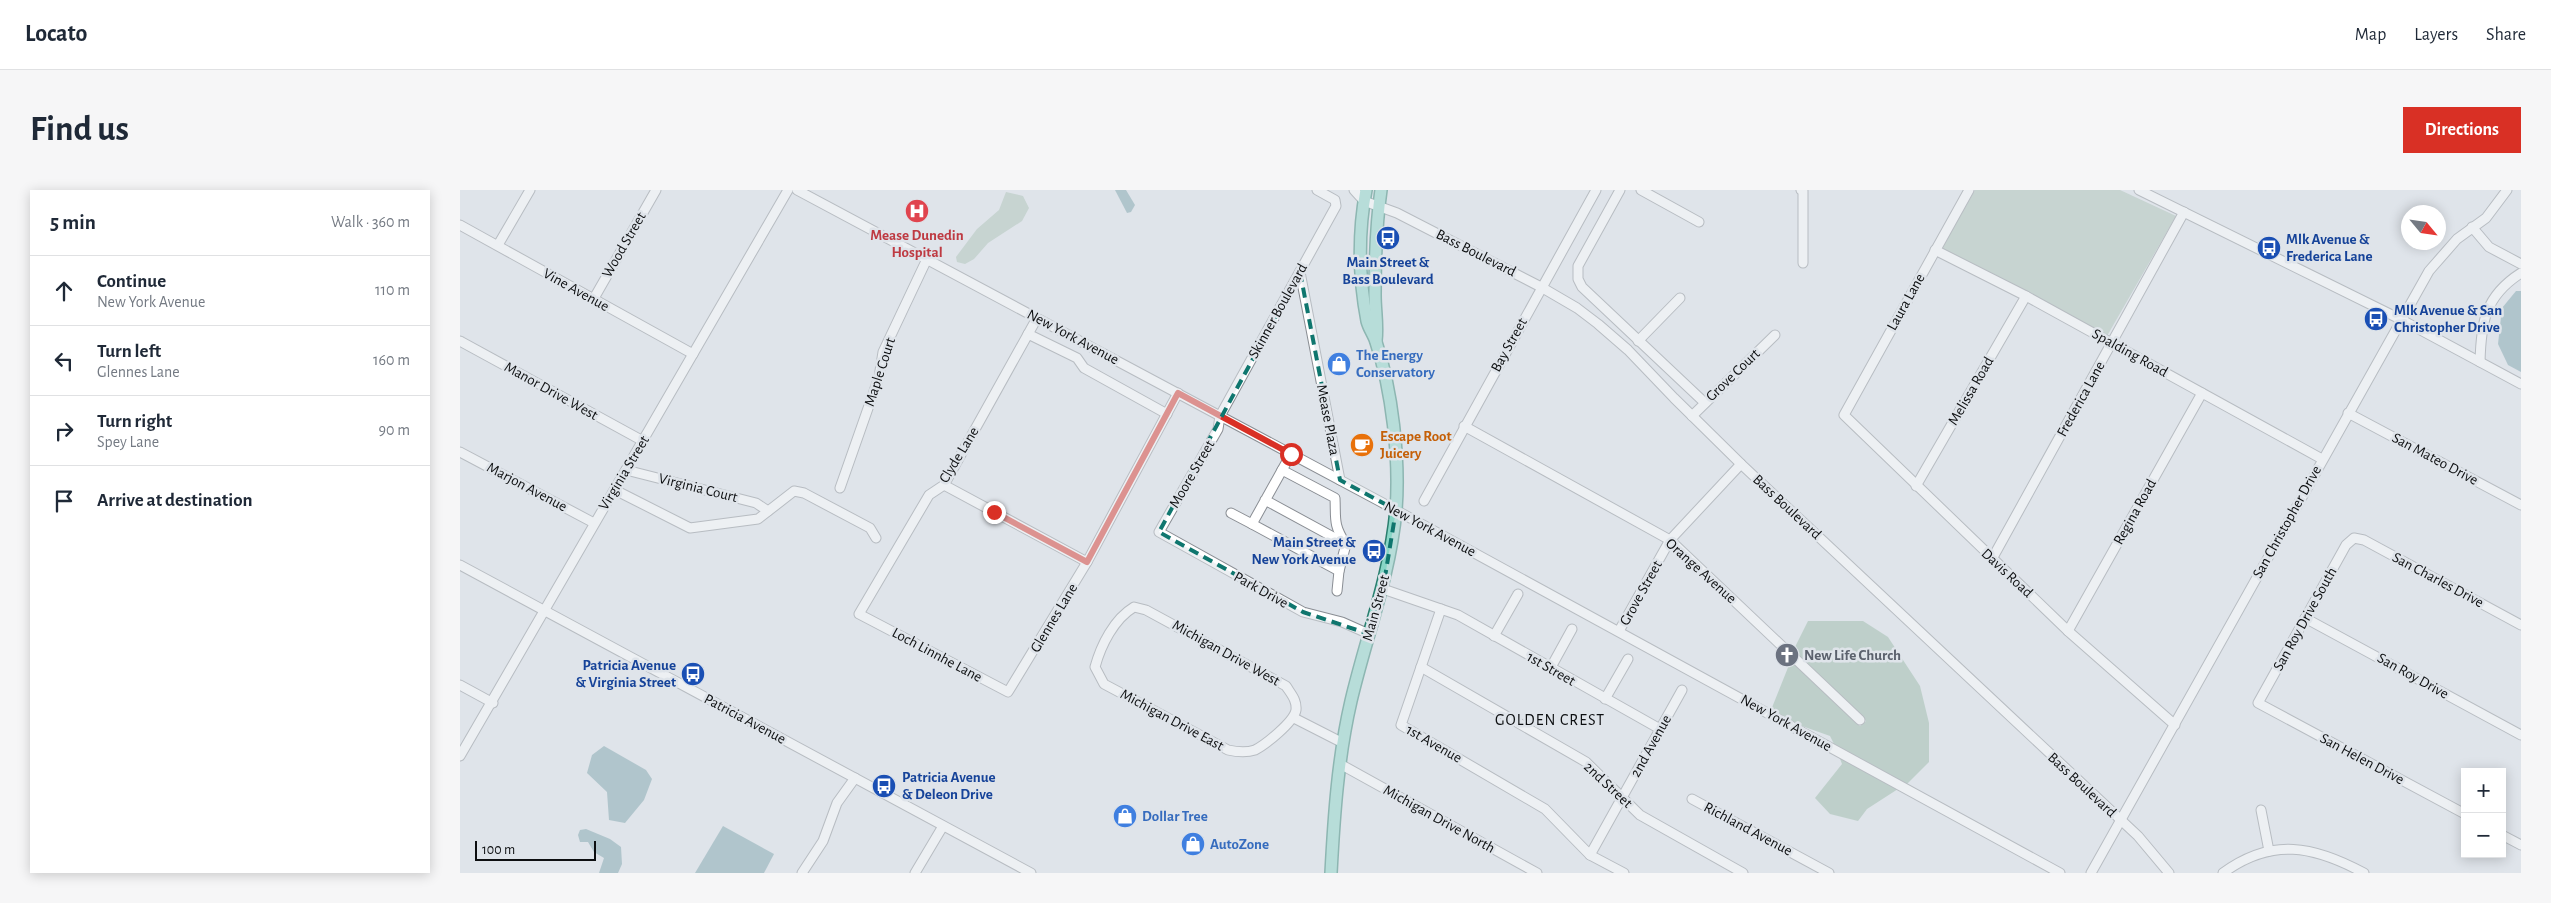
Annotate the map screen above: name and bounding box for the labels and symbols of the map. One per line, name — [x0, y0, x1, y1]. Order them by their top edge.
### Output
hospital icon: Mease Dunedin Hospital — [904, 198, 930, 224]
north arrow — [2401, 205, 2446, 250]
street label: Wood Street — [599, 209, 649, 280]
bus stop icon: Main Street & Bass Boulevard — [1375, 225, 1401, 251]
street label: Bass Boulevard — [1434, 226, 1519, 280]
place label: Mease Dunedin Hospital — [870, 228, 964, 260]
place label: Mlk Avenue & Frederica Lane — [2286, 232, 2373, 264]
bus stop icon: Mlk Avenue & Frederica Lane — [2256, 235, 2282, 261]
place label: Main Street & Bass Boulevard — [1342, 255, 1434, 287]
street label: Skinner Boulevard — [1246, 261, 1310, 361]
street label: Vine Avenue — [540, 266, 612, 314]
street label: Laura Lane — [1884, 271, 1928, 333]
place label: Mlk Avenue & San Christopher Drive — [2394, 303, 2502, 335]
bus stop icon: Mlk Avenue & San Christopher Drive — [2363, 306, 2389, 332]
street label: New York Avenue — [1025, 307, 1121, 367]
street label: Bay Street — [1488, 315, 1530, 374]
street label: Spalding Road — [2090, 326, 2171, 380]
street label: Maple Court — [862, 336, 898, 408]
street label: Grove Court — [1703, 346, 1763, 404]
place label: The Energy Conservatory — [1356, 348, 1435, 380]
shop icon: The Energy Conservatory — [1326, 351, 1352, 377]
street label: Melissa Road — [1945, 354, 1997, 428]
street label: Manor Drive West — [502, 359, 600, 423]
street label: Frederica Lane — [2054, 359, 2108, 439]
street label: Mease Plaza — [1314, 383, 1342, 457]
street label: Clyde Lane — [936, 424, 982, 486]
place label: Escape Root Juicery — [1380, 429, 1452, 461]
street label: San Mateo Drive — [2390, 430, 2481, 488]
cafe icon: Escape Root Juicery — [1349, 432, 1375, 458]
street label: Virginia Street — [596, 433, 652, 513]
street label: Moore Street — [1167, 437, 1218, 511]
route start — [1280, 443, 1303, 466]
street label: Marjon Avenue — [484, 460, 570, 514]
street label: San Christopher Drive — [2250, 463, 2324, 581]
street label: Virginia Court — [657, 471, 739, 505]
street label: Bass Boulevard — [1750, 472, 1824, 543]
street label: Regina Road — [2111, 476, 2159, 547]
street label: New York Avenue — [1382, 499, 1478, 559]
route end — [983, 501, 1006, 524]
place label: Main Street & New York Avenue — [1252, 535, 1356, 567]
street label: Orange Avenue — [1663, 536, 1739, 606]
bus stop icon: Main Street & New York Avenue — [1361, 538, 1387, 564]
street label: Davis Road — [1978, 546, 2036, 601]
street label: San Charles Drive — [2390, 550, 2486, 610]
street label: Grove Street — [1617, 558, 1665, 628]
street label: San Roy Drive South — [2270, 565, 2340, 673]
street label: Park Drive — [1231, 569, 1291, 611]
street label: Main Street — [1360, 573, 1392, 643]
street label: Glennes Lane — [1028, 581, 1080, 655]
street label: Michigan Drive West — [1170, 617, 1282, 689]
street label: Loch Linnhe Lane — [890, 625, 985, 685]
church icon: New Life Church — [1774, 642, 1800, 668]
place label: New Life Church — [1804, 648, 1901, 663]
street label: 1st Street — [1524, 649, 1578, 689]
street label: San Roy Drive — [2375, 650, 2451, 702]
place label: Patricia Avenue & Virginia Street — [575, 658, 676, 690]
bus stop icon: Patricia Avenue & Virginia Street — [680, 661, 706, 687]
street label: Michigan Drive East — [1118, 686, 1226, 754]
street label: Patricia Avenue — [702, 691, 788, 747]
street label: New York Avenue — [1738, 692, 1834, 754]
district label: GOLDEN CREST — [1495, 712, 1605, 728]
street label: 2nd Avenue — [1628, 712, 1674, 780]
street label: 1st Avenue — [1404, 722, 1465, 766]
street label: San Helen Drive — [2318, 731, 2407, 787]
street label: Bass Boulevard — [2045, 750, 2119, 821]
street label: 2nd Street — [1581, 759, 1635, 811]
place label: Patricia Avenue & Deleon Drive — [902, 770, 996, 802]
bus stop icon: Patricia Avenue & Deleon Drive — [871, 773, 897, 799]
street label: Michigan Drive North — [1381, 782, 1497, 856]
street label: Richland Avenue — [1701, 799, 1795, 859]
shop icon: Dollar Tree — [1112, 803, 1138, 829]
place label: Dollar Tree — [1142, 809, 1208, 824]
shop icon: AutoZone — [1180, 831, 1206, 857]
place label: AutoZone — [1210, 837, 1269, 852]
scale bar — [475, 838, 596, 861]

